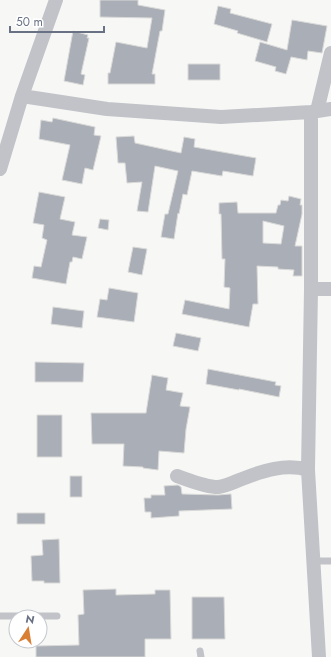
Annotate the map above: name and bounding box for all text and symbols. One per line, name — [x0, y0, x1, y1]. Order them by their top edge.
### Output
scale bar — [10, 8, 104, 34]
text: 50 m — [16, 13, 43, 31]
north arrow — [8, 609, 48, 649]
text: N — [24, 610, 36, 628]

